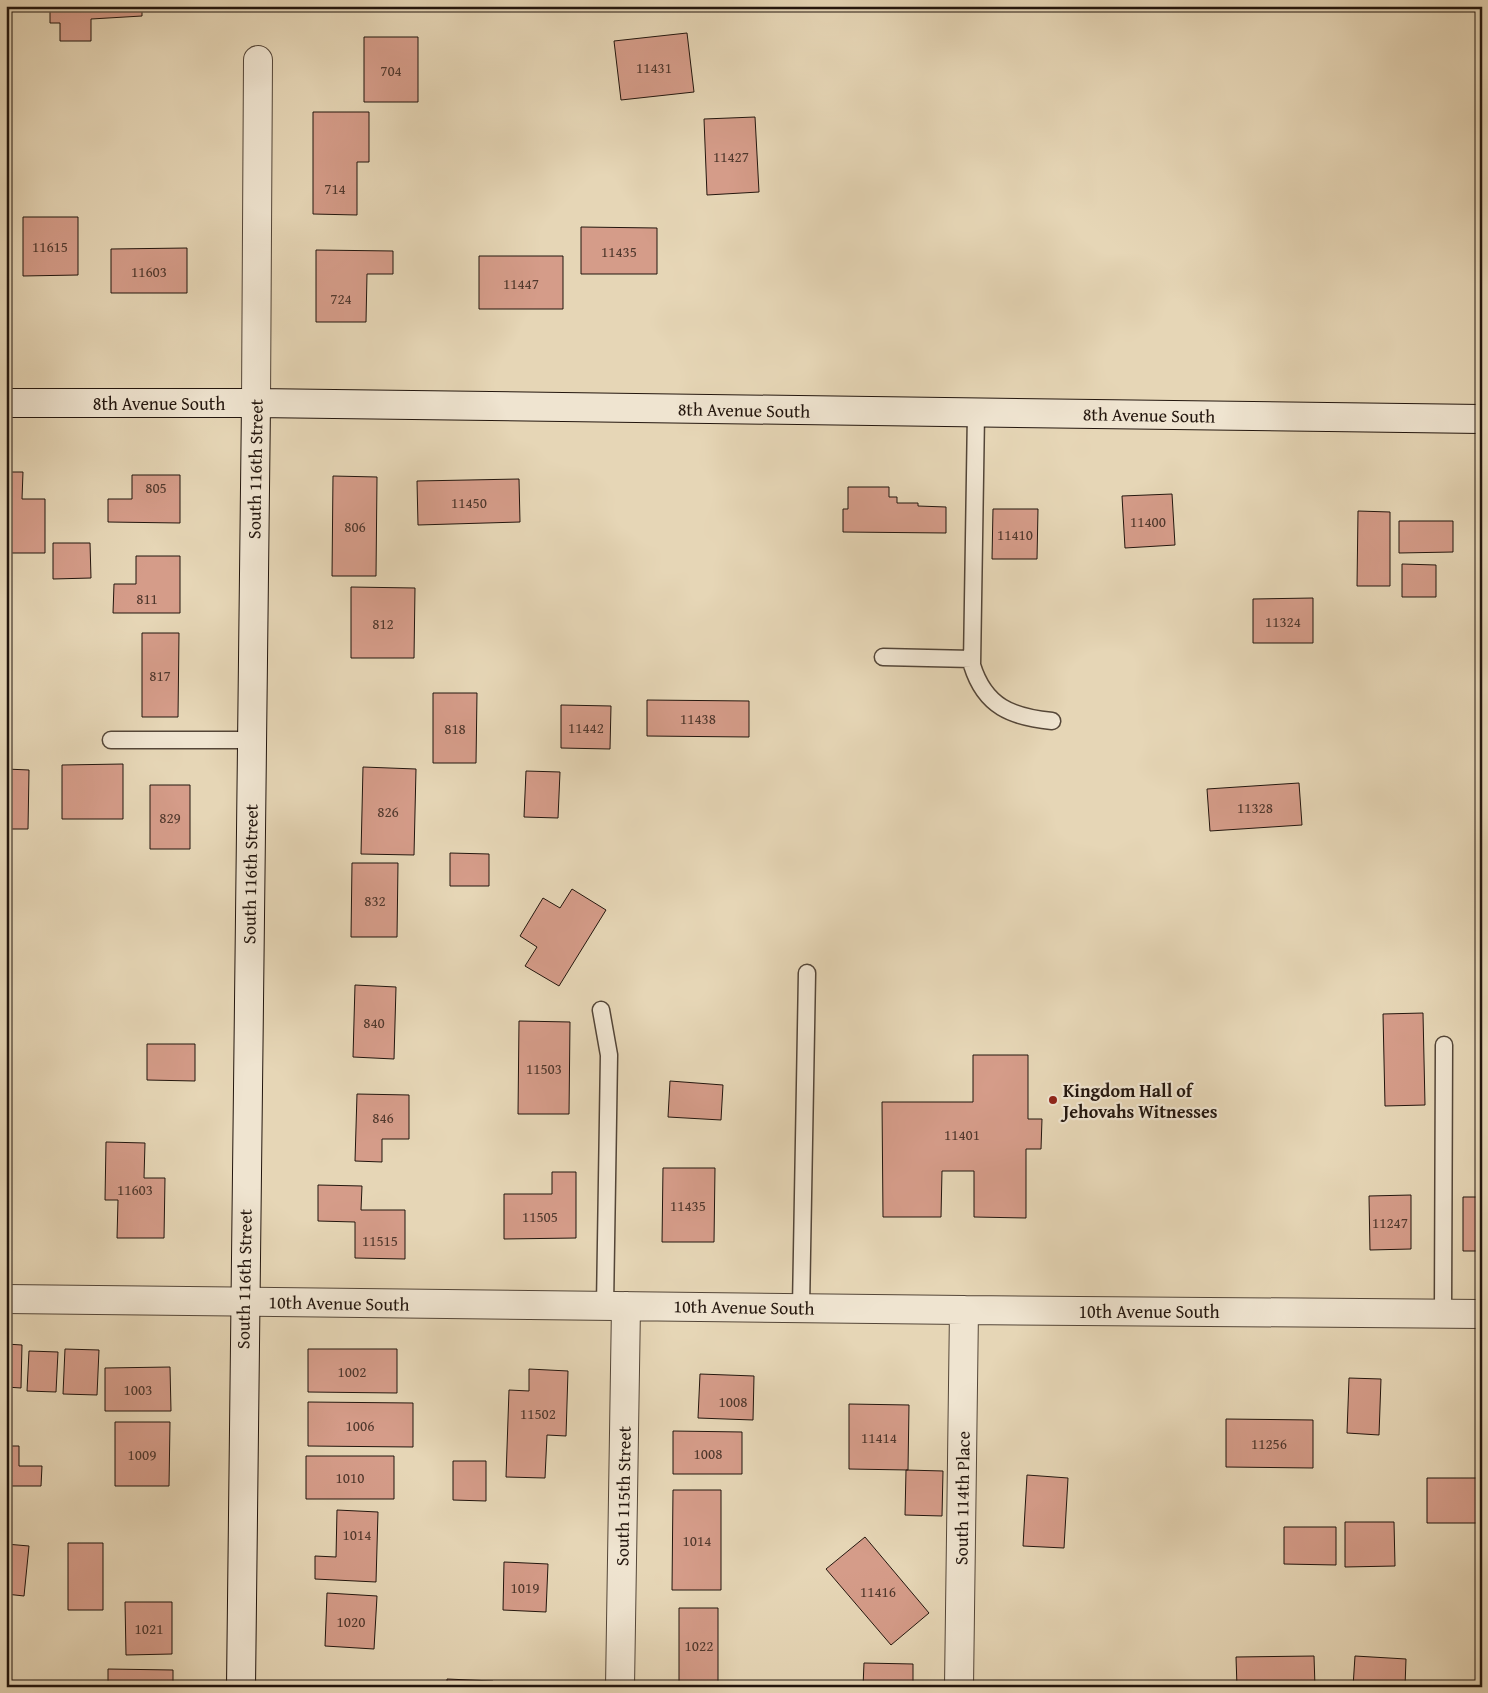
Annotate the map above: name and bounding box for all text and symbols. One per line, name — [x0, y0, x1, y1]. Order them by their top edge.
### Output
house number: 11431 — [636, 57, 672, 78]
house number: 704 — [380, 60, 402, 81]
house number: 11427 — [713, 146, 749, 167]
house number: 714 — [324, 178, 346, 199]
house number: 11615 — [32, 236, 68, 257]
house number: 11435 — [601, 241, 637, 262]
house number: 11603 — [131, 261, 167, 282]
house number: 11447 — [503, 273, 539, 294]
house number: 724 — [330, 288, 352, 309]
street label: 8th Avenue South — [93, 390, 225, 417]
street label: 8th Avenue South — [678, 395, 810, 425]
street label: South 116th Street — [240, 398, 270, 539]
street label: 8th Avenue South — [1083, 400, 1215, 430]
house number: 805 — [145, 477, 167, 498]
house number: 11450 — [451, 492, 487, 513]
house number: 11400 — [1130, 511, 1166, 532]
house number: 806 — [344, 516, 366, 537]
house number: 11410 — [997, 524, 1033, 545]
house number: 811 — [136, 588, 158, 609]
house number: 11324 — [1265, 611, 1301, 632]
house number: 812 — [372, 613, 394, 634]
house number: 817 — [149, 665, 171, 686]
house number: 11438 — [680, 708, 716, 729]
house number: 11442 — [568, 717, 604, 738]
house number: 818 — [444, 718, 466, 739]
house number: 11328 — [1237, 797, 1273, 818]
house number: 826 — [377, 801, 399, 822]
street label: South 116th Street — [235, 803, 265, 944]
house number: 829 — [159, 807, 181, 828]
house number: 832 — [364, 890, 386, 911]
house number: 840 — [363, 1012, 385, 1033]
house number: 11503 — [526, 1058, 562, 1079]
place label: Kingdom Hall of Jehovahs Witnesses — [1060, 1077, 1218, 1125]
marker: Kingdom Hall of Jehovahs Witnesses — [1047, 1094, 1059, 1106]
house number: 846 — [372, 1107, 394, 1128]
house number: 11401 — [944, 1124, 980, 1145]
house number: 11603 — [117, 1179, 153, 1200]
house number: 11435 — [670, 1195, 706, 1216]
house number: 11505 — [522, 1206, 558, 1227]
street label: South 116th Street — [229, 1208, 259, 1349]
house number: 11247 — [1372, 1212, 1408, 1233]
house number: 11515 — [362, 1230, 398, 1251]
street label: 10th Avenue South — [268, 1288, 410, 1318]
street label: 10th Avenue South — [673, 1292, 815, 1322]
street label: 10th Avenue South — [1078, 1298, 1220, 1325]
house number: 1002 — [338, 1361, 366, 1382]
house number: 1003 — [124, 1379, 152, 1400]
house number: 1008 — [719, 1391, 747, 1412]
house number: 11502 — [520, 1403, 556, 1424]
house number: 1006 — [346, 1415, 374, 1436]
street label: South 115th Street — [608, 1425, 638, 1566]
house number: 11414 — [861, 1427, 897, 1448]
street label: South 114th Place — [947, 1431, 977, 1565]
house number: 11256 — [1251, 1433, 1287, 1454]
house number: 1008 — [694, 1443, 722, 1464]
house number: 1009 — [128, 1444, 156, 1465]
house number: 1010 — [336, 1467, 364, 1488]
house number: 1014 — [343, 1524, 371, 1545]
house number: 1014 — [683, 1530, 711, 1551]
house number: 1019 — [511, 1577, 539, 1598]
house number: 11416 — [860, 1581, 896, 1602]
house number: 1020 — [337, 1611, 365, 1632]
house number: 1021 — [135, 1618, 163, 1639]
house number: 1022 — [685, 1635, 713, 1656]

